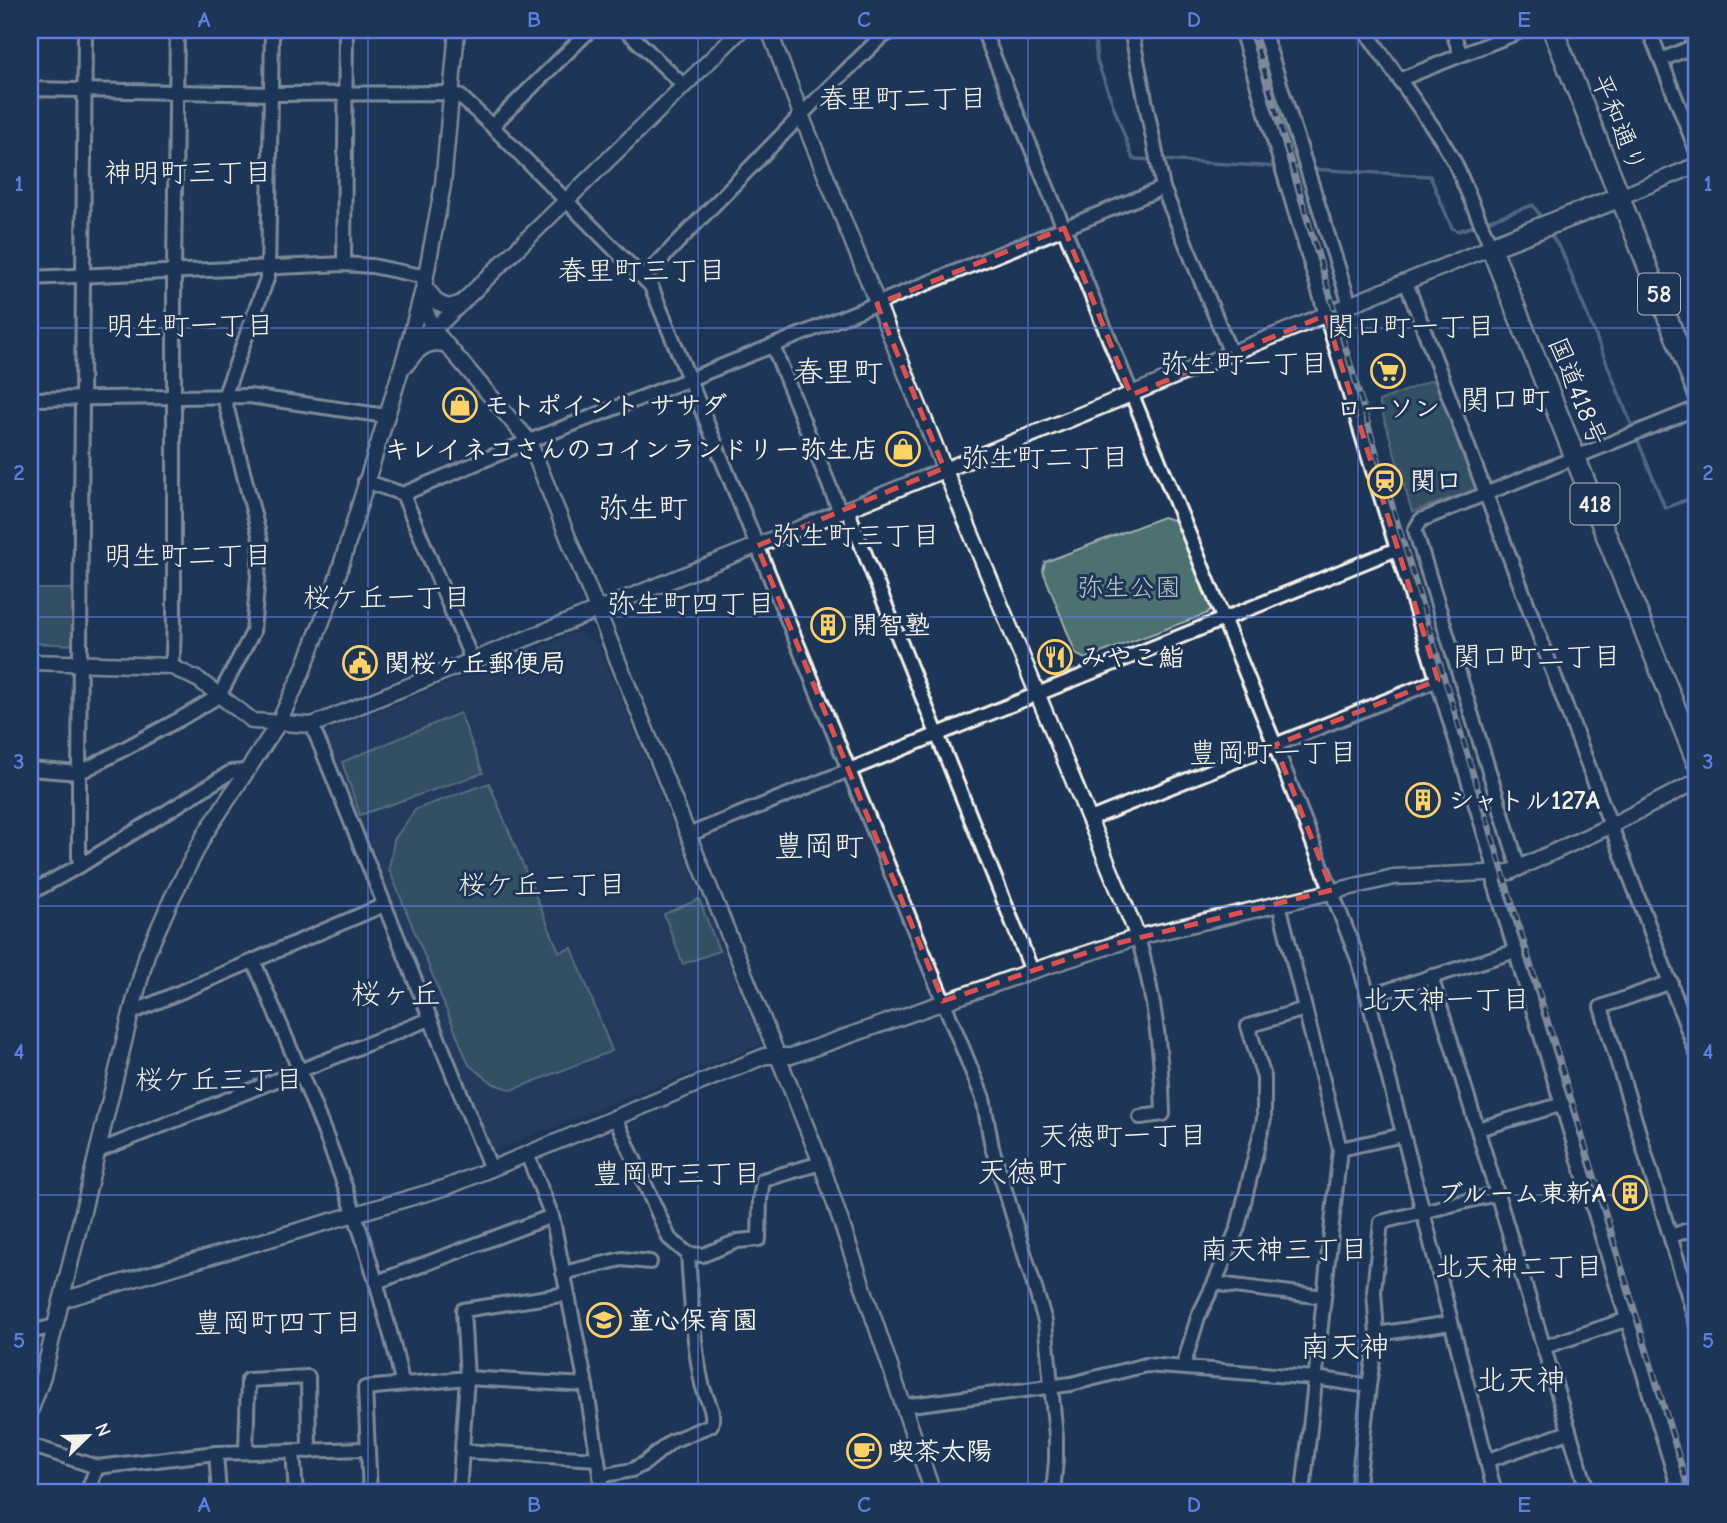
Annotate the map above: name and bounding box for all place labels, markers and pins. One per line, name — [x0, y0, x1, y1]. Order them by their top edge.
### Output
supermarket icon: ローソン — [1369, 352, 1407, 390]
shop icon: モトポイント ササダ — [441, 386, 479, 424]
place label: モトポイント ササダ — [484, 391, 727, 421]
place label: ローソン — [1336, 394, 1440, 424]
shop icon: キレイネコさんのコインランドリー弥生店 — [884, 430, 922, 468]
place label: キレイネコさんのコインランドリー弥生店 — [384, 435, 878, 465]
station icon: 関口 — [1366, 462, 1404, 500]
place label: 関口 — [1410, 467, 1462, 497]
building icon: 開智塾 — [809, 606, 847, 644]
place label: 開智塾 — [852, 611, 930, 641]
restaurant icon: みやこ鮨 — [1036, 638, 1074, 676]
place label: みやこ鮨 — [1080, 643, 1184, 673]
public building icon: 関桜ヶ丘郵便局 — [341, 644, 379, 682]
place label: 関桜ヶ丘郵便局 — [384, 649, 566, 679]
building icon: シャトル127A — [1404, 781, 1442, 819]
place label: シャトル127A — [1448, 786, 1601, 816]
building icon: ブルーム東新A — [1611, 1174, 1649, 1212]
place label: ブルーム東新A — [1437, 1179, 1607, 1209]
school or university icon: 童心保育園 — [585, 1301, 623, 1339]
place label: 童心保育園 — [628, 1306, 758, 1336]
cafe icon: 喫茶太陽 — [845, 1432, 883, 1470]
place label: 喫茶太陽 — [888, 1437, 992, 1467]

